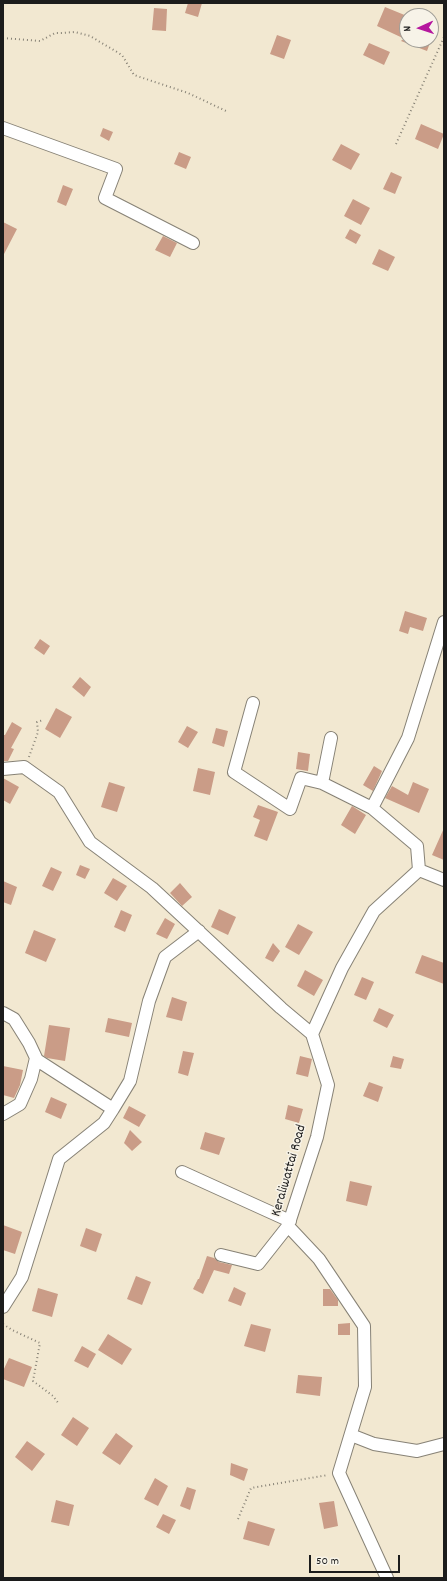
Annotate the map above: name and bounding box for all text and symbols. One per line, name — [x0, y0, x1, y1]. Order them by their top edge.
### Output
north arrow — [399, 8, 439, 48]
text: N — [400, 25, 416, 32]
street label: Keraliwattai Road — [269, 1123, 311, 1219]
scale bar — [311, 1547, 402, 1573]
text: 50 m — [316, 1553, 339, 1570]

